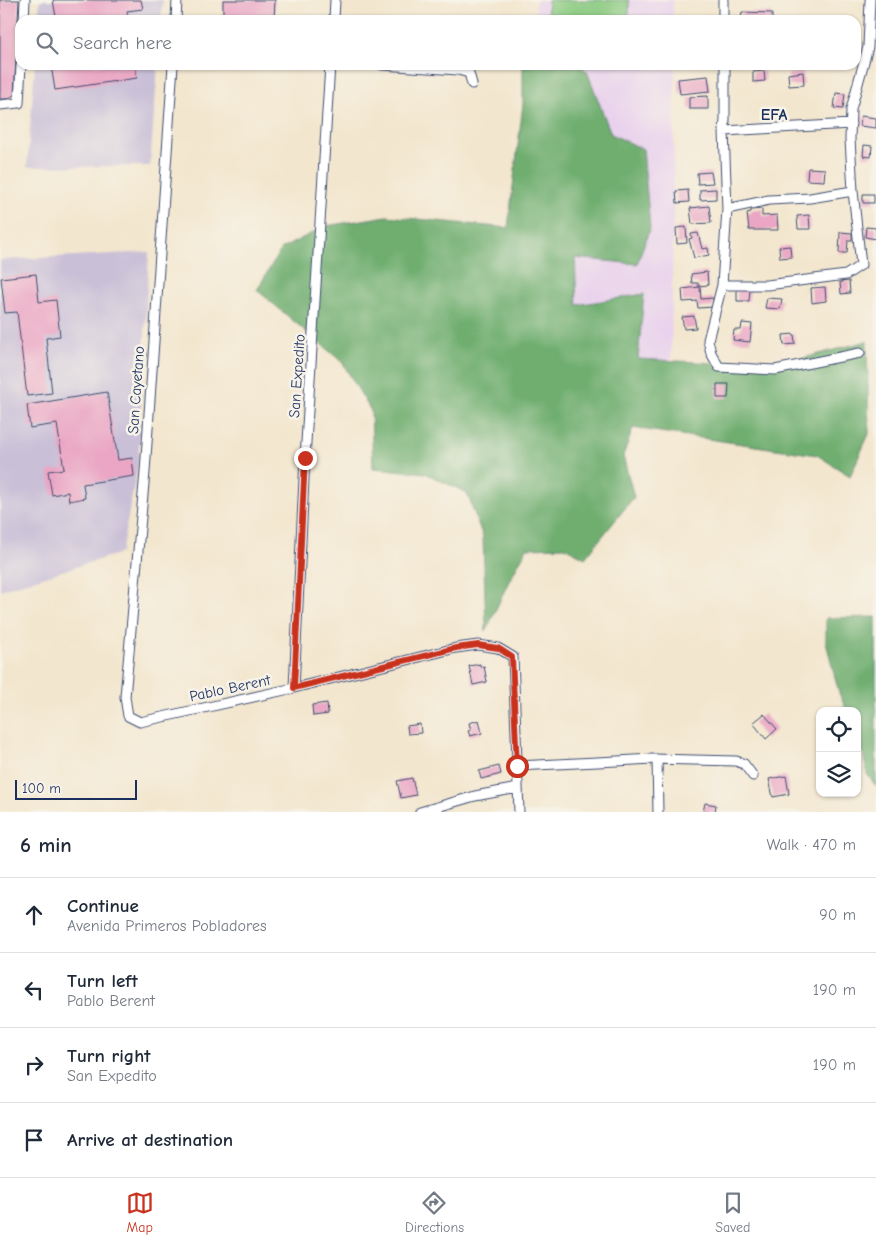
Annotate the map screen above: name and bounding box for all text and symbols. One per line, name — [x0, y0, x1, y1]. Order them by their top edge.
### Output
search box — [15, 15, 861, 70]
icon: search — [33, 29, 61, 57]
text: Search here — [73, 32, 172, 54]
district label: EFA — [761, 106, 787, 124]
street label: San Expedito — [285, 333, 309, 419]
street label: San Cayetano — [124, 345, 148, 435]
route end — [294, 447, 317, 470]
street label: Pablo Berent — [188, 670, 273, 705]
map controls — [816, 707, 861, 797]
button: locate — [816, 707, 861, 752]
button: layers — [816, 752, 861, 797]
route start — [506, 755, 529, 778]
scale bar — [15, 777, 138, 800]
text: 100 m — [22, 780, 61, 797]
text: 6 min — [20, 833, 72, 857]
text: Walk · 470 m — [767, 836, 856, 854]
text: Continue — [67, 895, 139, 917]
icon: ahead — [20, 901, 48, 929]
text: 90 m — [819, 906, 856, 924]
text: Avenida Primeros Pobladores — [67, 917, 267, 935]
text: Turn left — [67, 970, 138, 992]
icon: left — [20, 976, 48, 1004]
text: 190 m — [813, 981, 856, 999]
text: Pablo Berent — [67, 992, 155, 1010]
text: Turn right — [67, 1045, 151, 1067]
icon: right — [20, 1051, 48, 1079]
text: 190 m — [813, 1056, 856, 1074]
text: San Expedito — [67, 1067, 157, 1085]
icon: arrive — [20, 1126, 48, 1154]
text: Arrive at destination — [67, 1129, 233, 1151]
tab: Map — [126, 1189, 154, 1236]
tab: Directions — [405, 1189, 464, 1236]
tab: Saved — [715, 1189, 750, 1236]

